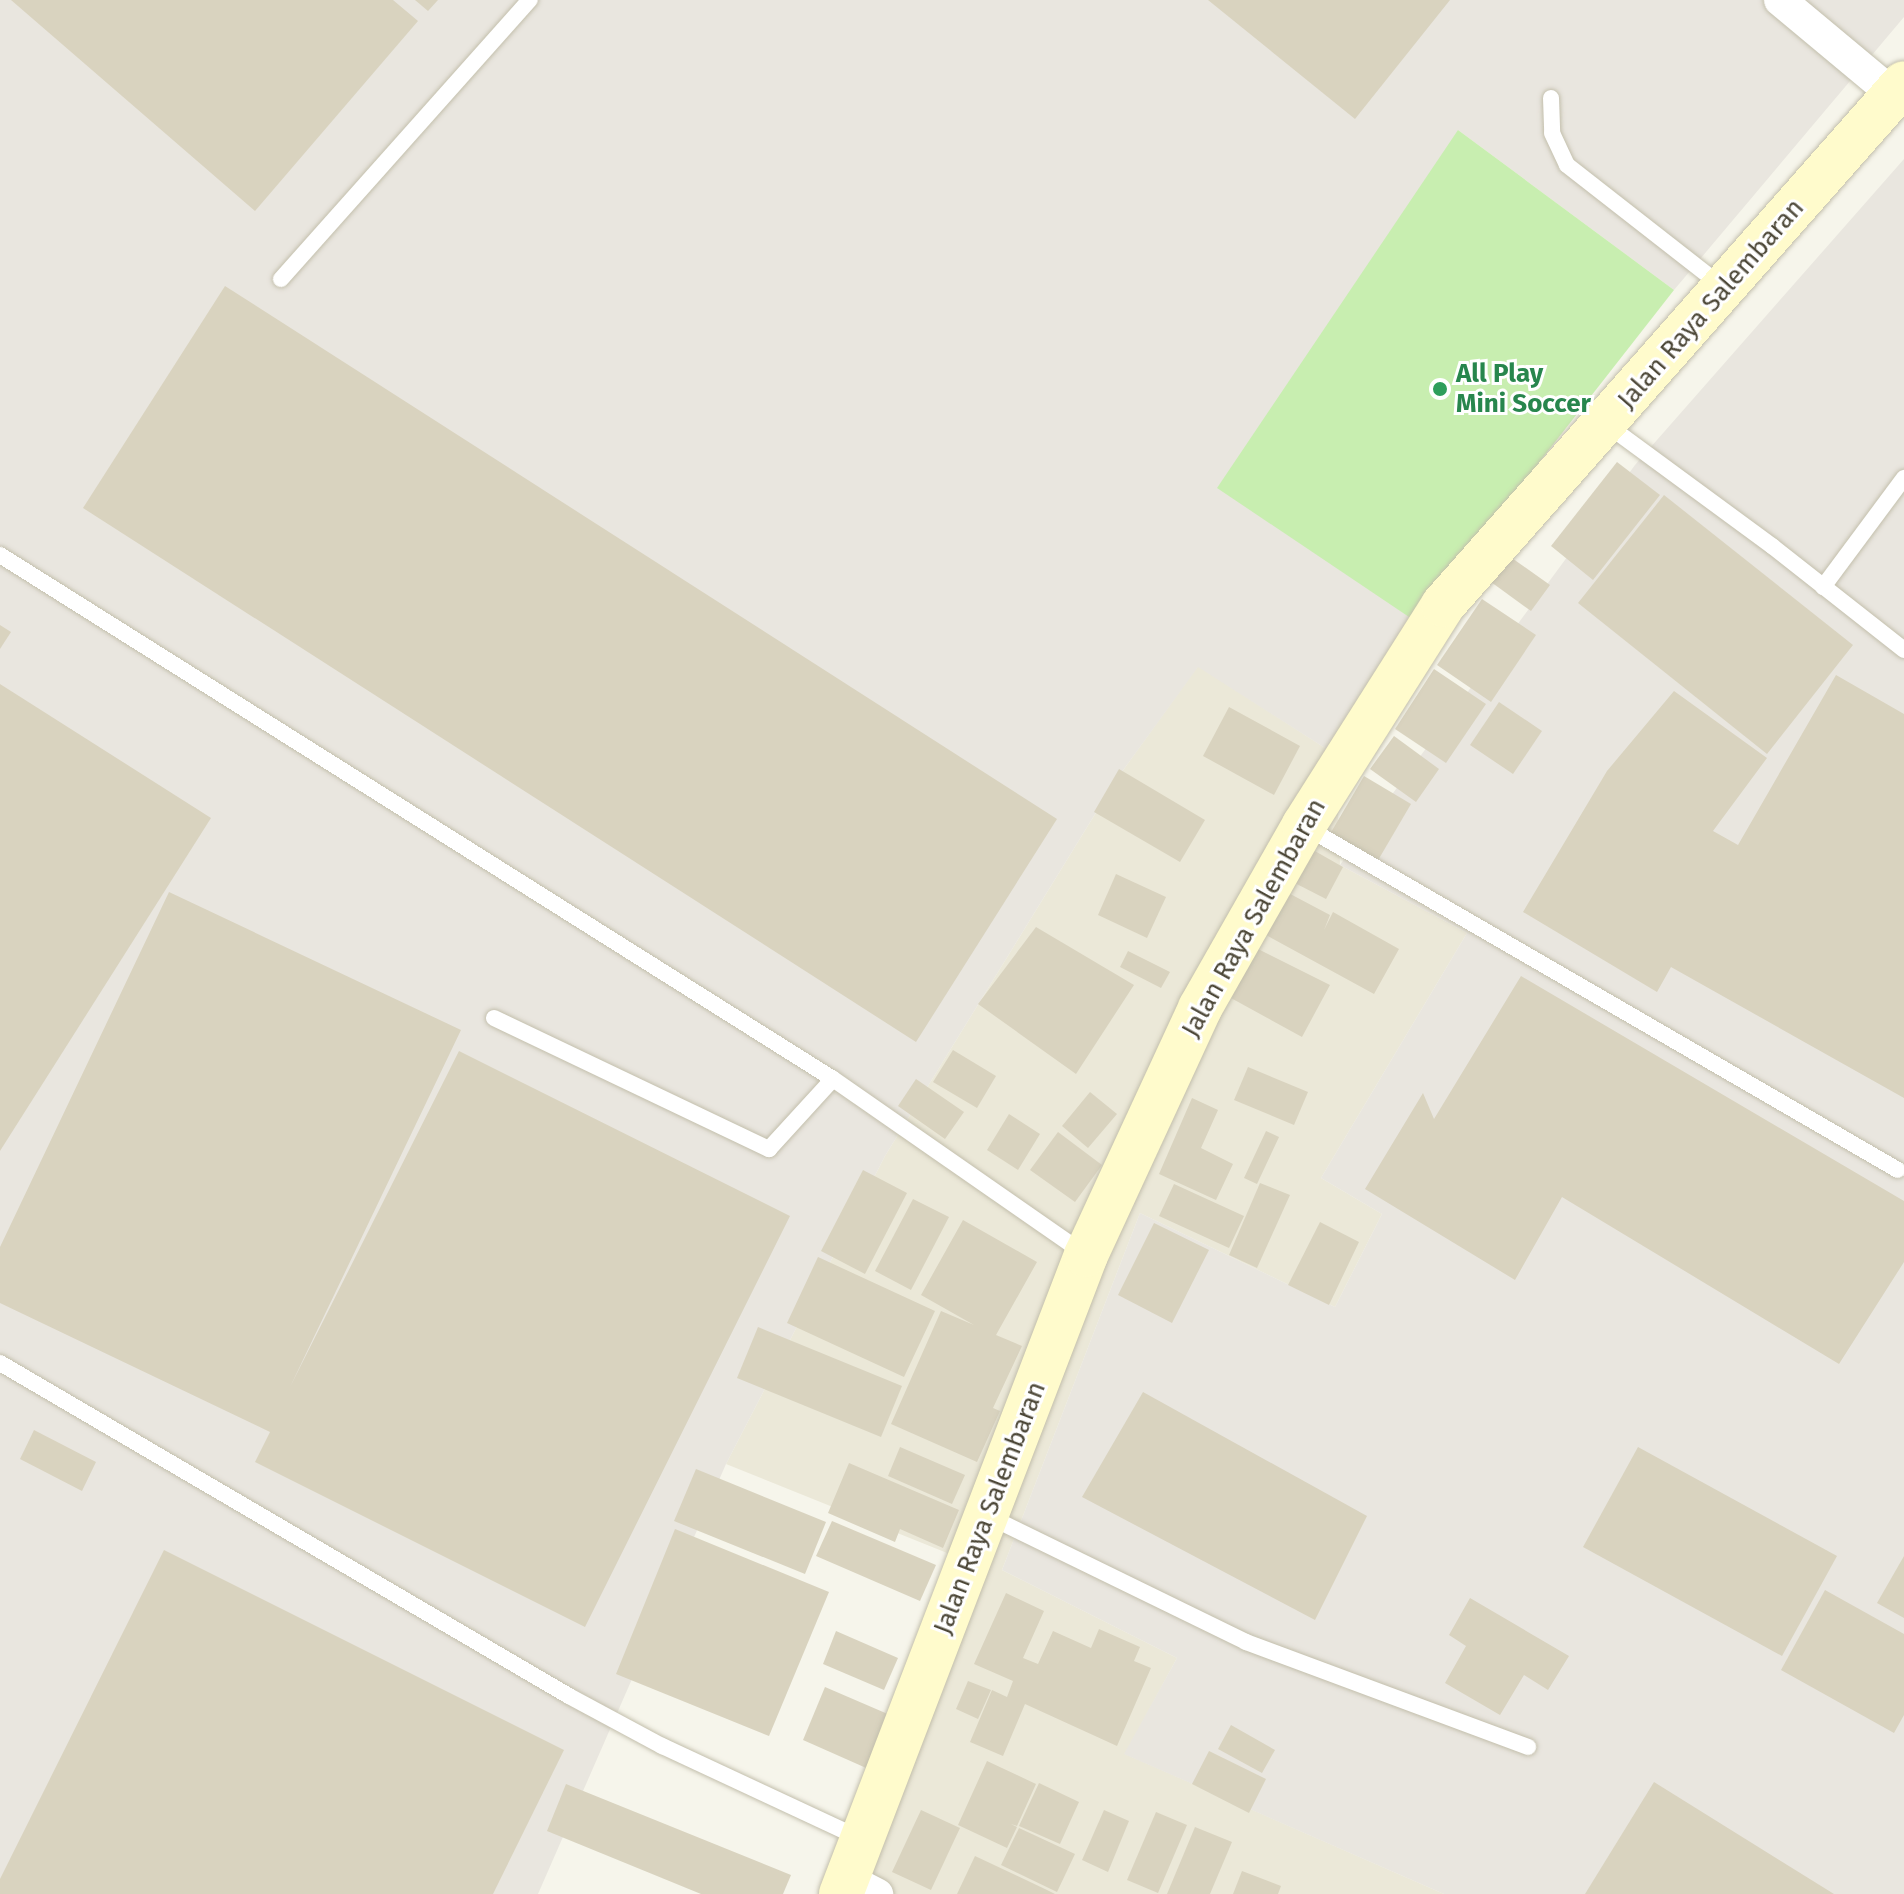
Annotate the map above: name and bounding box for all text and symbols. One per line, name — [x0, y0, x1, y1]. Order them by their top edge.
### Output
street label: Jalan Raya Salembaran — [1611, 193, 1811, 415]
place label: All Play Mini Soccer — [1456, 358, 1591, 420]
marker: All Play Mini Soccer — [1431, 380, 1449, 398]
street label: Jalan Raya Salembaran — [1175, 793, 1333, 1043]
street label: Jalan Raya Salembaran — [927, 1377, 1053, 1639]

